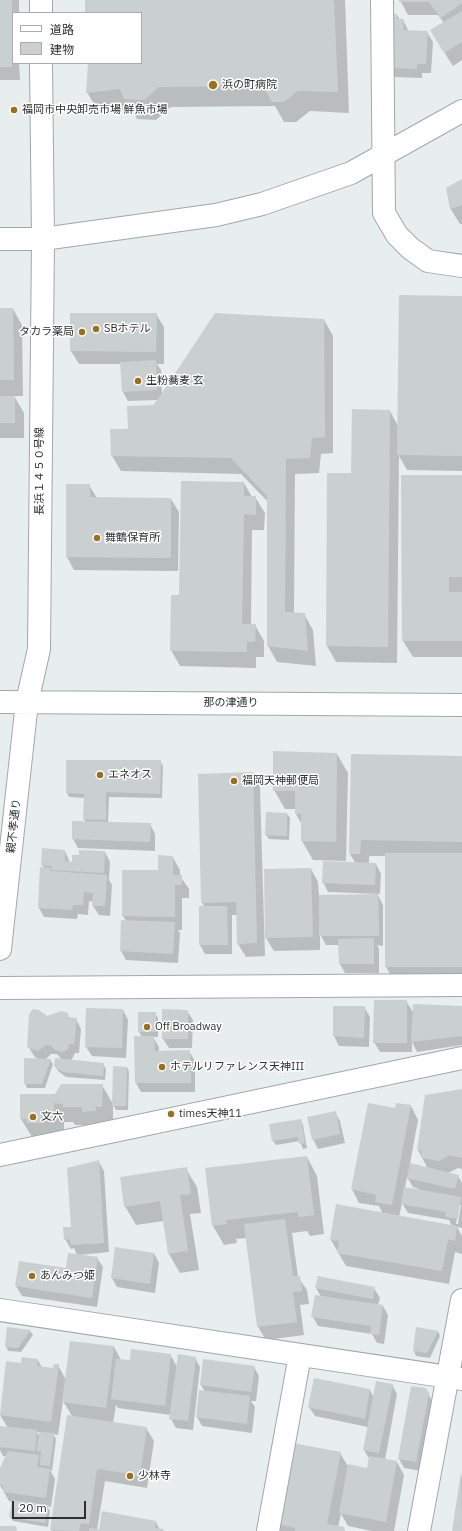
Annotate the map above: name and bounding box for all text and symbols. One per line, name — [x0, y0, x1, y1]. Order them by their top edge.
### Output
legend — [12, 12, 142, 64]
text: 道路 — [50, 22, 74, 37]
text: 建物 — [50, 42, 74, 57]
place label: 浜の町病院 — [222, 78, 277, 92]
marker: 浜の町病院 — [207, 79, 219, 91]
place label: 福岡市中央卸売市場 鮮魚市場 — [22, 103, 168, 117]
marker: 福岡市中央卸売市場 鮮魚市場 — [9, 105, 19, 115]
place label: SBホテル — [104, 322, 151, 336]
marker: SBホテル — [91, 324, 101, 334]
place label: タカラ薬局 — [19, 325, 74, 339]
marker: タカラ薬局 — [77, 327, 87, 337]
place label: 生粉蕎麦 玄 — [146, 374, 204, 388]
marker: 生粉蕎麦 玄 — [133, 376, 143, 386]
street label: 長浜１４５０号線 — [33, 427, 47, 515]
place label: 舞鶴保育所 — [105, 531, 160, 545]
marker: 舞鶴保育所 — [92, 533, 102, 543]
street label: 那の津通り — [204, 696, 258, 710]
place label: エネオス — [108, 768, 152, 782]
marker: エネオス — [95, 770, 105, 780]
place label: 福岡天神郵便局 — [242, 774, 319, 788]
marker: 福岡天神郵便局 — [229, 776, 239, 786]
street label: 親不孝通り — [5, 798, 23, 854]
place label: Off Broadway — [155, 1020, 222, 1034]
marker: Off Broadway — [142, 1022, 152, 1032]
place label: ホテルリファレンス天神III — [170, 1060, 304, 1074]
marker: ホテルリファレンス天神III — [157, 1062, 167, 1072]
place label: times天神11 — [179, 1107, 242, 1121]
marker: times天神11 — [166, 1109, 176, 1119]
place label: 文六 — [41, 1110, 63, 1124]
marker: 文六 — [28, 1112, 38, 1122]
place label: あんみつ姫 — [40, 1269, 95, 1283]
marker: あんみつ姫 — [27, 1271, 37, 1281]
place label: 少林寺 — [138, 1469, 171, 1483]
marker: 少林寺 — [125, 1471, 135, 1481]
scale bar — [14, 1493, 88, 1519]
text: 20 m — [19, 1500, 47, 1515]

